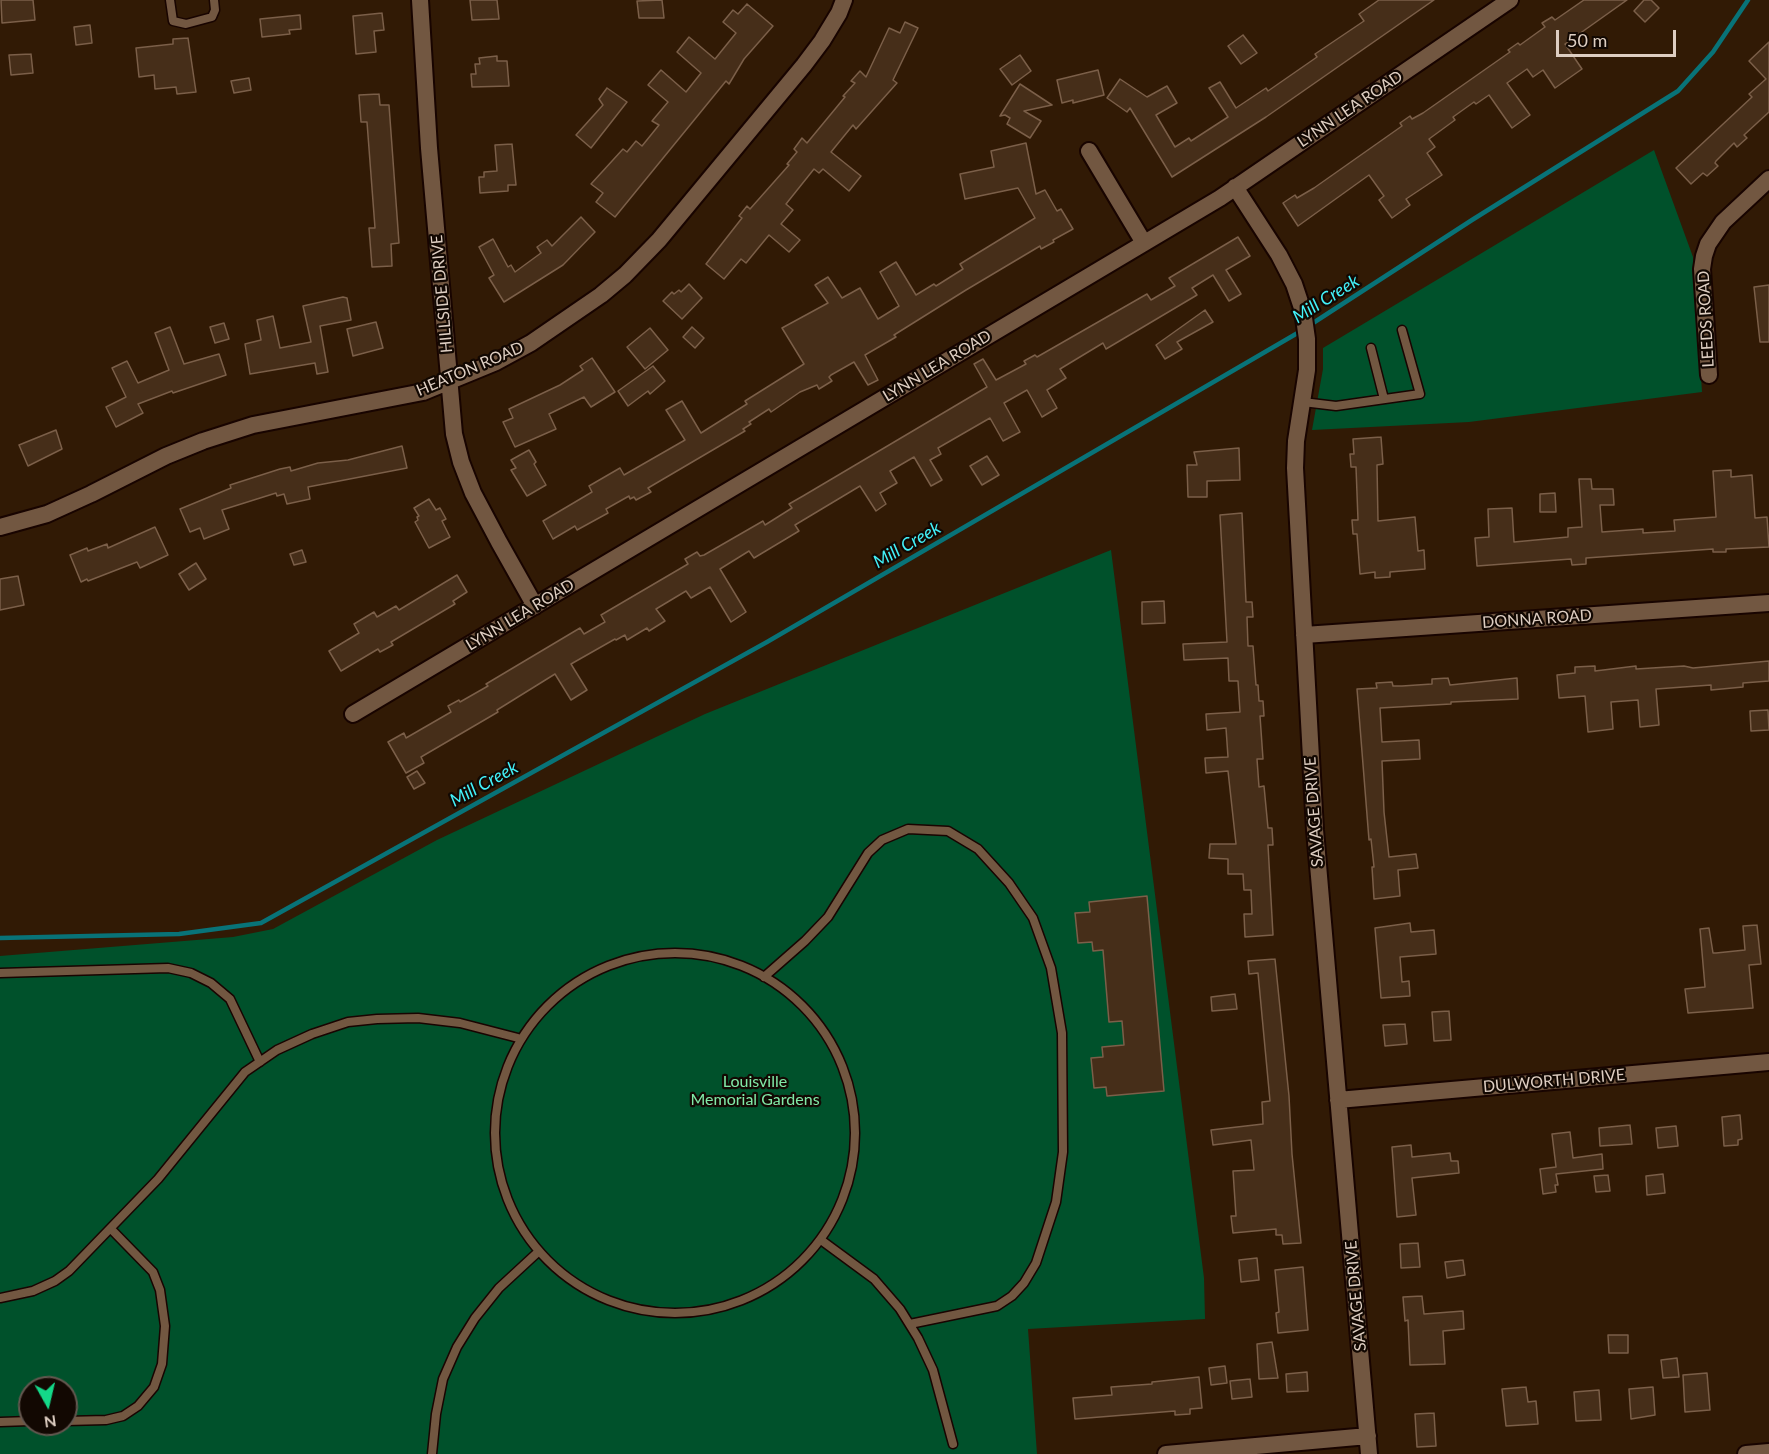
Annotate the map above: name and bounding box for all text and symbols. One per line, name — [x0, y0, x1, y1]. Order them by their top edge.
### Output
scale bar — [1559, 18, 1679, 56]
text: 50 m — [1567, 29, 1607, 51]
street label: LYNN LEA ROAD — [1294, 67, 1406, 151]
street label: HILLSIDE DRIVE — [427, 234, 457, 354]
water label: Mill Creek — [1289, 270, 1363, 328]
street label: LEEDS ROAD — [1694, 270, 1718, 368]
street label: LYNN LEA ROAD — [879, 326, 995, 406]
street label: HEATON ROAD — [413, 338, 527, 400]
water label: Mill Creek — [869, 517, 945, 573]
street label: LYNN LEA ROAD — [462, 575, 578, 655]
street label: DONNA ROAD — [1482, 606, 1592, 632]
water label: Mill Creek — [446, 756, 522, 812]
street label: SAVAGE DRIVE — [1301, 756, 1327, 868]
street label: DULWORTH DRIVE — [1482, 1065, 1626, 1097]
park label: Louisville Memorial Gardens — [690, 1072, 820, 1110]
street label: SAVAGE DRIVE — [1342, 1240, 1370, 1352]
north arrow — [18, 1376, 78, 1436]
text: N — [43, 1412, 58, 1433]

